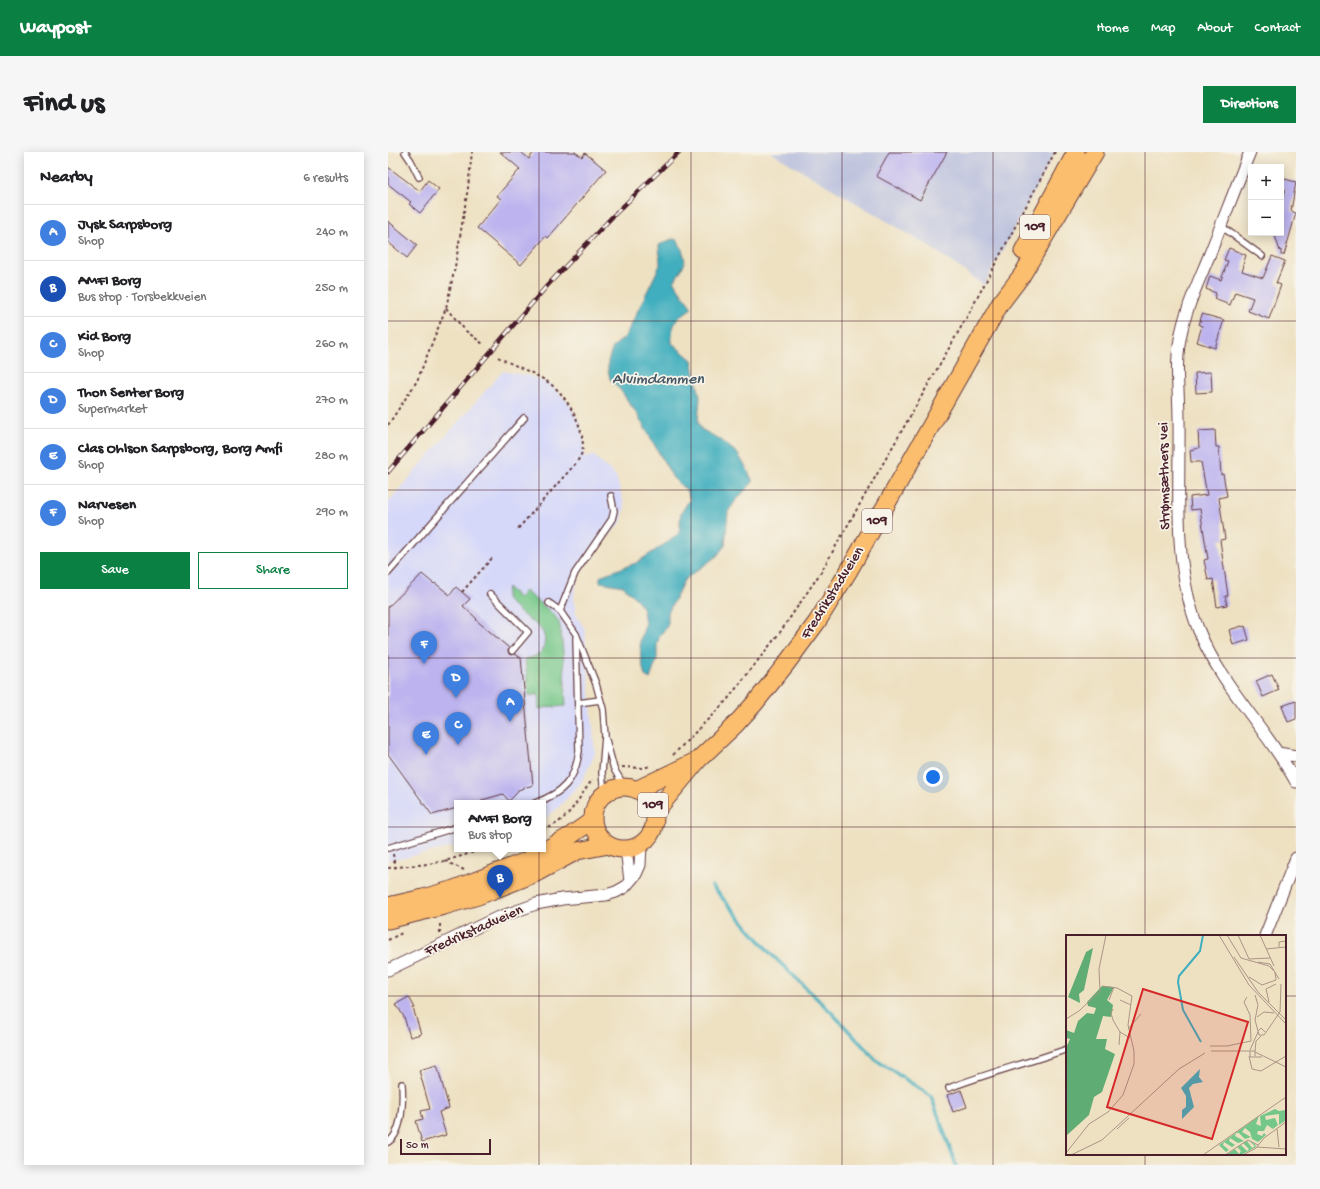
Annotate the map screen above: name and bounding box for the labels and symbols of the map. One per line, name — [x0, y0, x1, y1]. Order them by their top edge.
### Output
road number: 109 — [1020, 215, 1050, 239]
water label: Alvimdammen — [612, 371, 704, 390]
street label: Strømsæthers vei — [1155, 422, 1175, 530]
road number: 109 — [862, 509, 892, 533]
street label: Fredrikstadveien — [797, 543, 869, 644]
pin: F — [411, 631, 437, 664]
pin: D — [443, 665, 469, 698]
pin: A — [497, 689, 523, 722]
pin: C — [445, 712, 471, 745]
pin: E — [413, 722, 439, 755]
your location — [923, 767, 943, 787]
road number: 109 — [638, 793, 668, 817]
pin: B — [487, 865, 513, 898]
street label: Fredrikstadveien — [421, 901, 526, 961]
inset map — [1066, 935, 1286, 1155]
scale bar — [400, 1137, 491, 1156]

